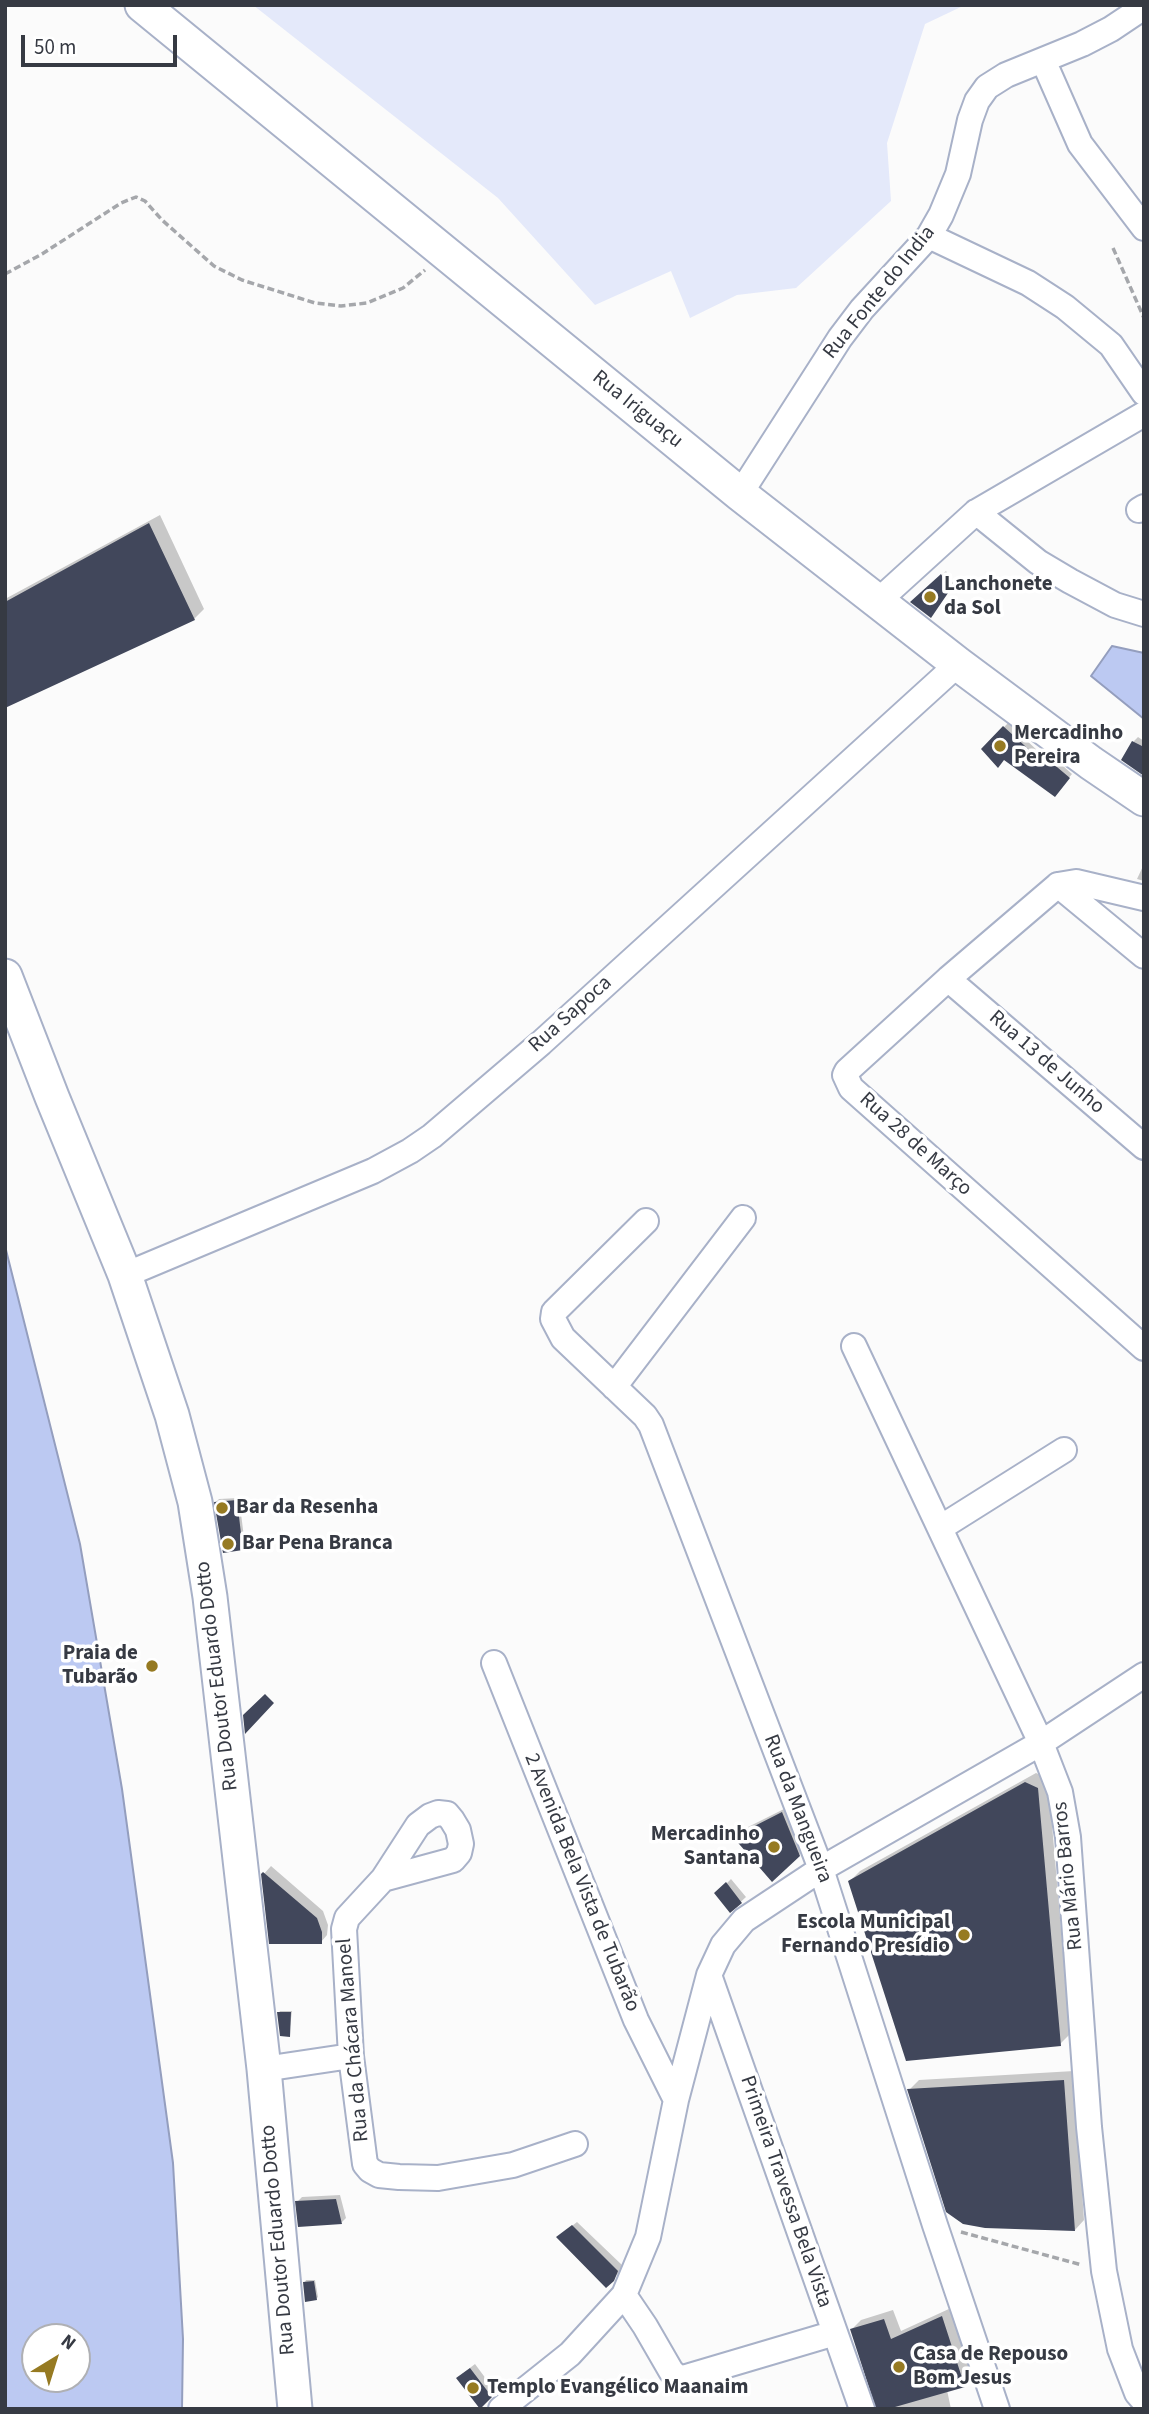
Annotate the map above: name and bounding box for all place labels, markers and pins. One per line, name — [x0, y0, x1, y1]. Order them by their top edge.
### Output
place label: Lanchonete da Sol — [944, 572, 1053, 622]
marker: Lanchonete da Sol — [922, 589, 938, 605]
place label: Mercadinho Pereira — [1014, 721, 1123, 771]
marker: Mercadinho Pereira — [992, 738, 1008, 754]
place label: Bar da Resenha — [236, 1495, 378, 1521]
marker: Bar da Resenha — [214, 1500, 230, 1516]
place label: Bar Pena Branca — [242, 1531, 393, 1557]
marker: Bar Pena Branca — [220, 1536, 236, 1552]
place label: Praia de Tubarão — [62, 1641, 138, 1691]
marker: Praia de Tubarão — [144, 1658, 160, 1674]
place label: Mercadinho Santana — [651, 1822, 760, 1872]
marker: Mercadinho Santana — [766, 1839, 782, 1855]
place label: Escola Municipal Fernando Presídio — [781, 1910, 950, 1960]
marker: Escola Municipal Fernando Presídio — [956, 1927, 972, 1943]
place label: Casa de Repouso Bom Jesus — [913, 2342, 1068, 2392]
marker: Casa de Repouso Bom Jesus — [891, 2359, 907, 2375]
place label: Templo Evangélico Maanaim — [487, 2375, 748, 2401]
marker: Templo Evangélico Maanaim — [465, 2380, 481, 2396]

